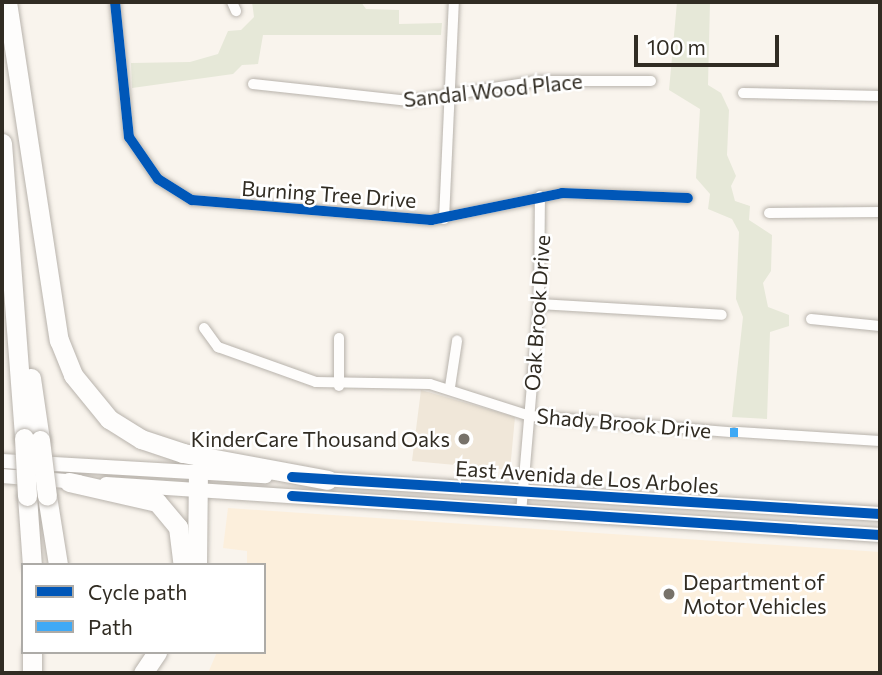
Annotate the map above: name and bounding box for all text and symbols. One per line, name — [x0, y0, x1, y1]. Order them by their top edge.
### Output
scale bar — [637, 21, 782, 65]
text: 100 m — [647, 34, 706, 59]
street label: Sandal Wood Place — [402, 68, 584, 112]
street label: Burning Tree Drive — [241, 175, 417, 213]
street label: Oak Brook Drive — [519, 234, 555, 392]
street label: Shady Brook Drive — [536, 403, 712, 443]
place label: KinderCare Thousand Oaks — [191, 426, 450, 452]
marker: KinderCare Thousand Oaks — [456, 431, 472, 447]
street label: East Avenida de Los Arboles — [454, 455, 720, 499]
legend — [21, 563, 266, 654]
place label: Department of Motor Vehicles — [683, 569, 827, 619]
text: Cycle path — [88, 579, 187, 604]
marker: Department of Motor Vehicles — [661, 586, 677, 602]
text: Path — [88, 614, 133, 639]

